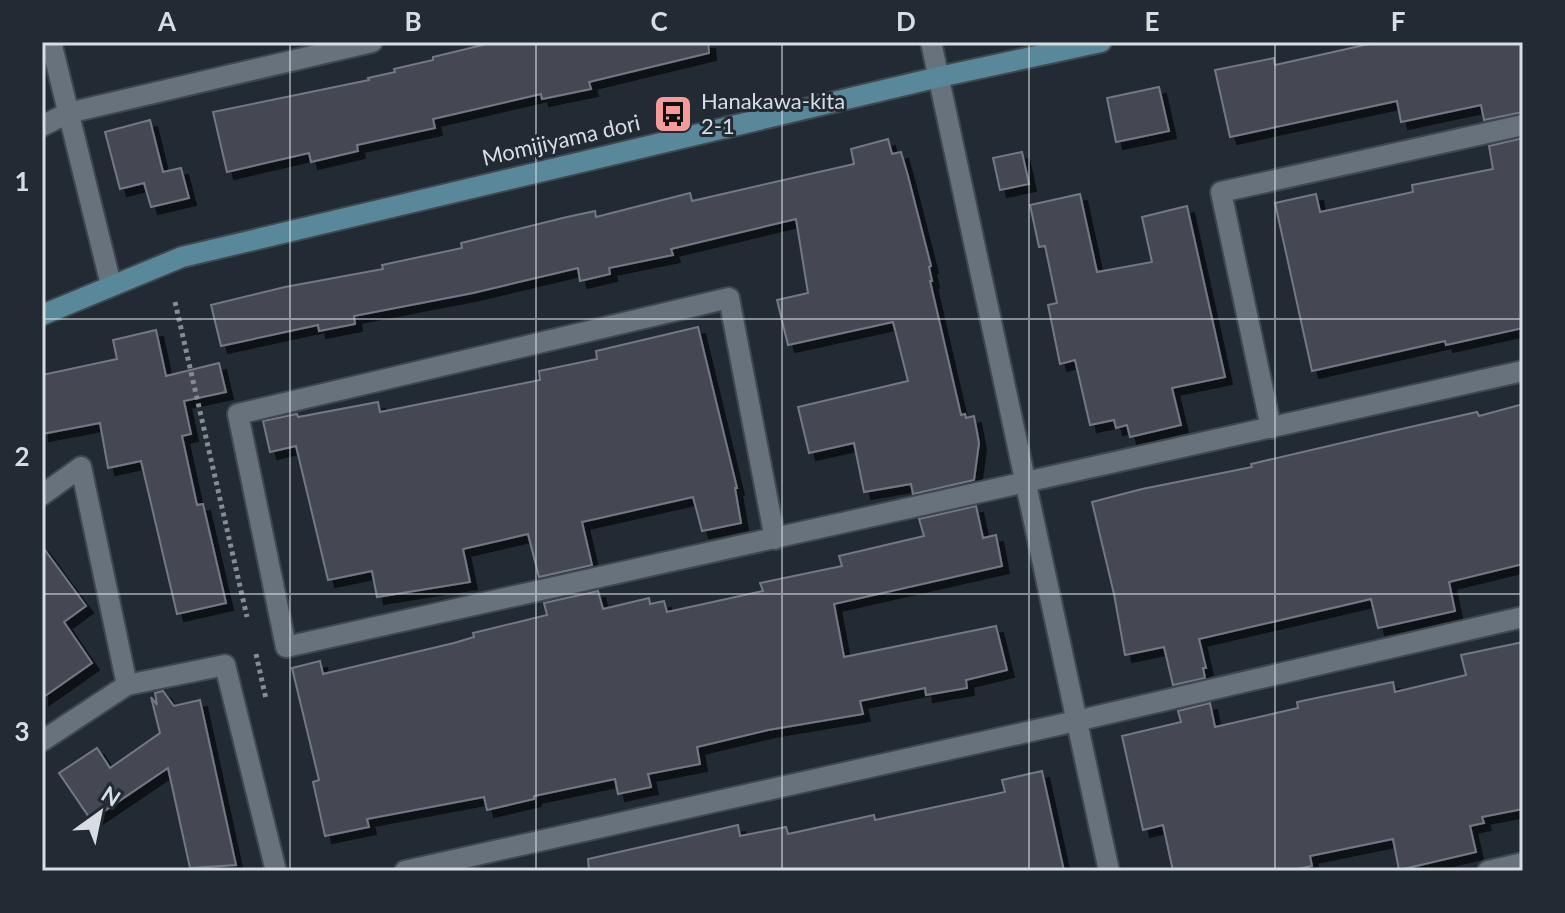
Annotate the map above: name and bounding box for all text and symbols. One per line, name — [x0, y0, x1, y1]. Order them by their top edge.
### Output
text: A — [157, 5, 177, 37]
text: B — [404, 5, 422, 37]
text: C — [650, 5, 668, 37]
text: D — [896, 5, 916, 37]
text: E — [1145, 5, 1159, 37]
text: F — [1391, 5, 1405, 37]
place label: Hanakawa-kita 2-1 — [701, 87, 845, 139]
bus stop icon: Hanakawa-kita 2-1 — [652, 93, 694, 135]
street label: Momijiyama dori — [479, 108, 643, 171]
text: 1 — [14, 165, 30, 197]
text: 2 — [14, 440, 30, 472]
text: 3 — [14, 715, 30, 747]
north arrow — [60, 773, 140, 853]
text: N — [97, 780, 126, 812]

